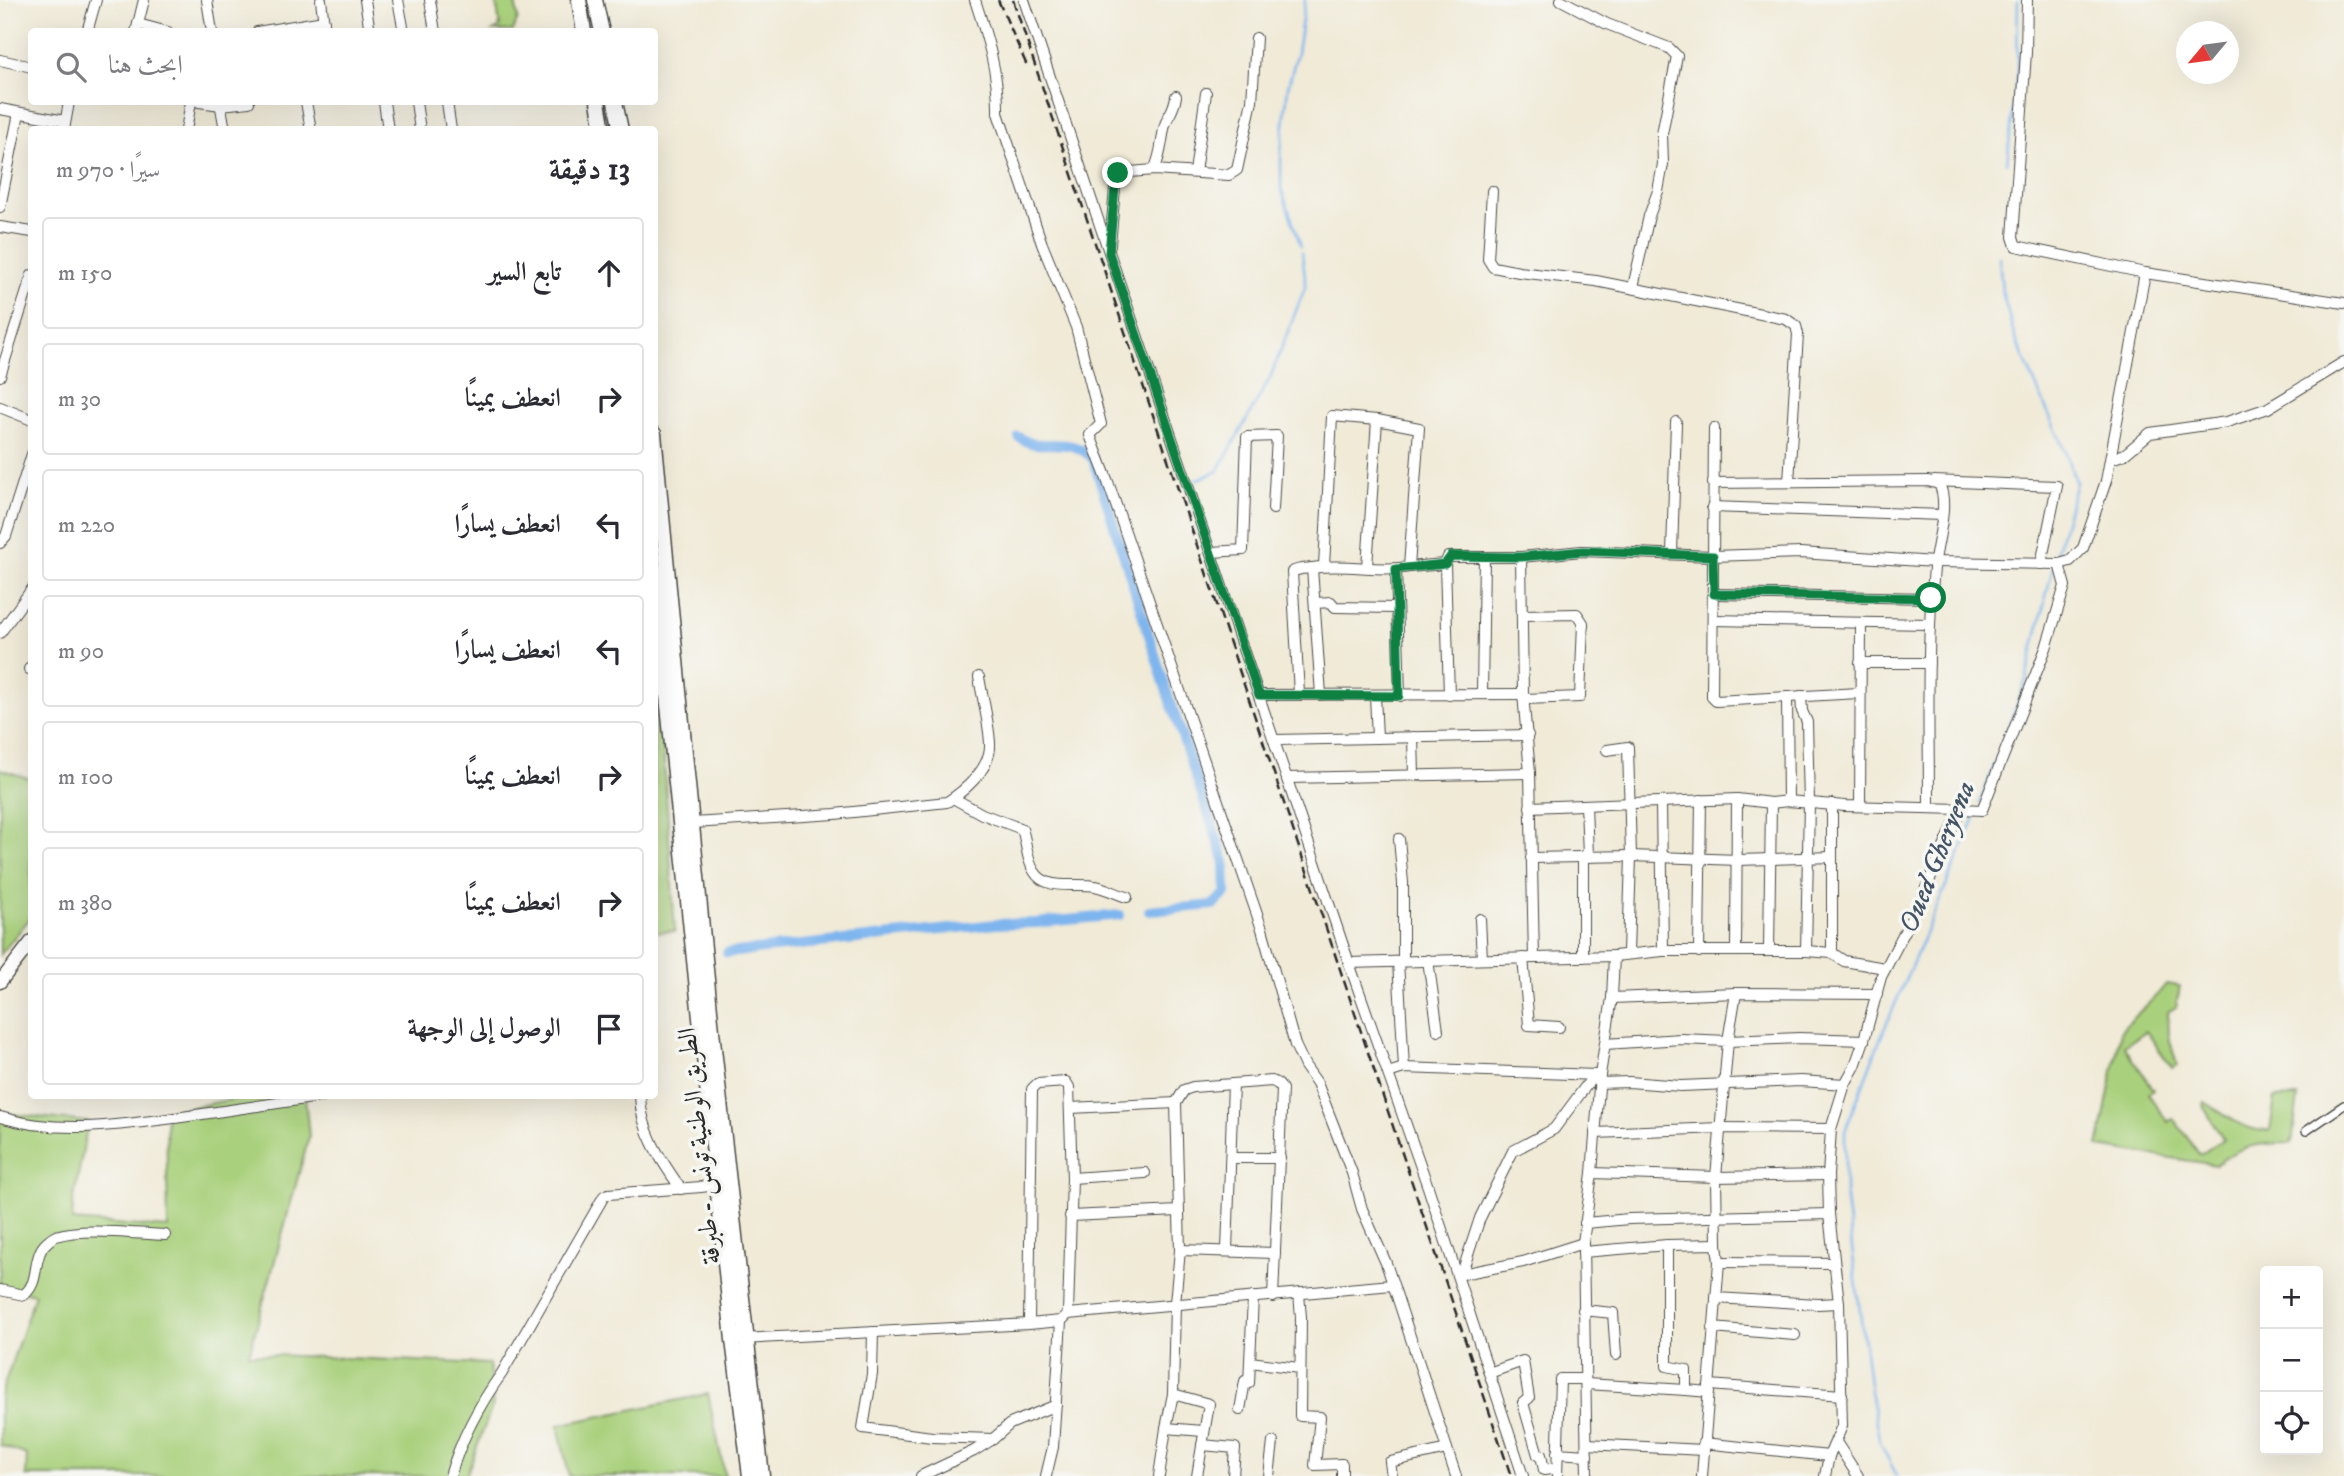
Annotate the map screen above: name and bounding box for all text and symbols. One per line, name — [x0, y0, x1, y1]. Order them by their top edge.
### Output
north arrow — [2176, 21, 2239, 84]
search box — [28, 28, 658, 105]
icon: search — [52, 48, 90, 86]
text: ابحث هنا — [108, 49, 183, 82]
text: 13 دقيقة — [549, 152, 630, 189]
text: سيرًا · 970 m — [56, 156, 160, 185]
route end — [1102, 157, 1133, 188]
icon: ahead — [590, 254, 628, 292]
text: تابع السير — [488, 256, 561, 289]
text: 150 m — [58, 259, 112, 288]
icon: right — [590, 380, 628, 418]
text: انعطف يمينًا — [465, 382, 561, 415]
text: 30 m — [58, 385, 101, 414]
icon: left — [590, 506, 628, 544]
text: انعطف يسارًا — [454, 508, 561, 541]
text: 220 m — [58, 511, 115, 540]
route start — [1915, 582, 1946, 613]
icon: left — [590, 632, 628, 670]
text: انعطف يسارًا — [454, 634, 561, 667]
text: 90 m — [58, 637, 104, 666]
icon: right — [590, 758, 628, 796]
text: انعطف يمينًا — [465, 760, 561, 793]
text: 100 m — [58, 763, 113, 792]
water label: Oued Gheryena — [1891, 776, 1983, 938]
icon: right — [590, 884, 628, 922]
text: انعطف يمينًا — [465, 886, 561, 919]
text: 380 m — [58, 889, 113, 918]
icon: arrive — [590, 1010, 628, 1048]
text: الوصول إلى الوجهة — [407, 1012, 561, 1045]
street label: الطريق الوطنية تونس - طبرقة — [671, 1026, 729, 1266]
map controls — [2260, 1266, 2323, 1455]
button: + — [2260, 1266, 2323, 1329]
button: − — [2260, 1329, 2323, 1392]
button: locate — [2260, 1392, 2323, 1455]

